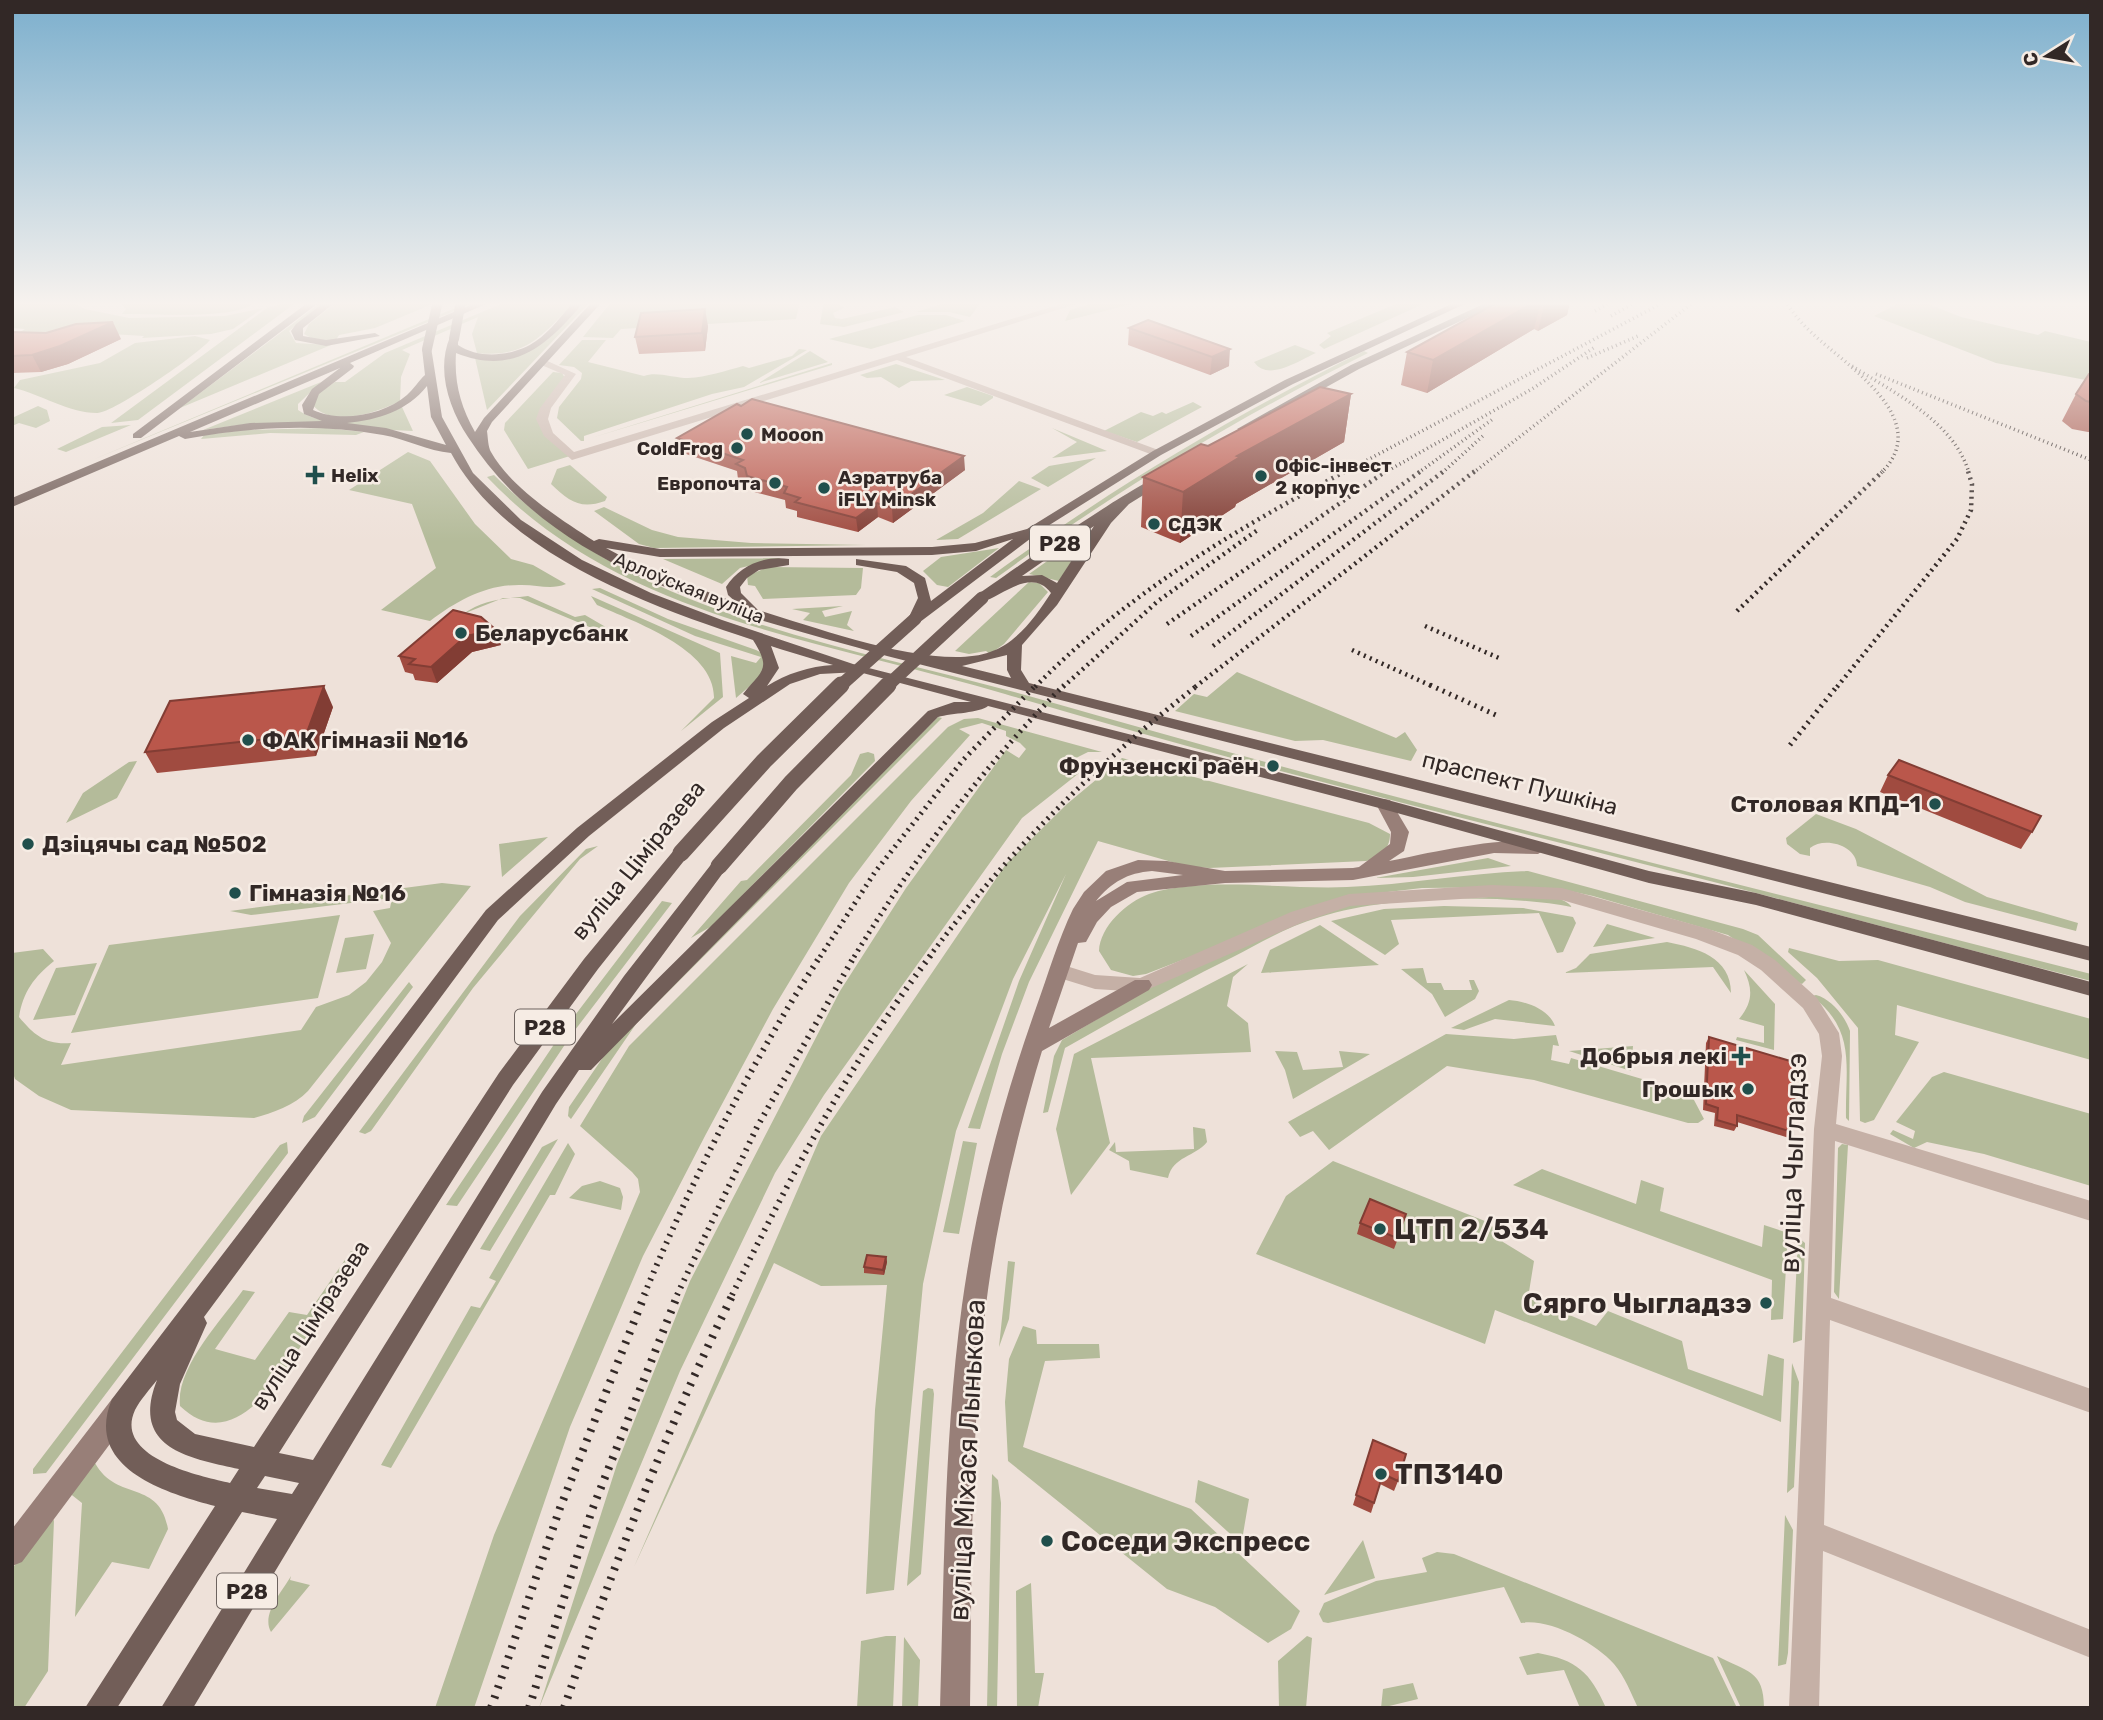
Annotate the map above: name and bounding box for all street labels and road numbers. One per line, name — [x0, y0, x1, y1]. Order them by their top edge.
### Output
road number: Р28 — [1030, 526, 1090, 560]
street label: Арлоўская вуліца — [611, 547, 767, 629]
street label: праспект Пушкіна — [1419, 745, 1621, 821]
street label: вуліца Ціміразева — [565, 775, 711, 945]
road number: Р28 — [515, 1010, 575, 1044]
street label: вуліца Чыгладзэ — [1773, 1052, 1813, 1274]
street label: вуліца Ціміразева — [245, 1235, 375, 1415]
street label: вуліца Міхася Лынькова — [942, 1298, 992, 1622]
road number: Р28 — [217, 1574, 277, 1608]

